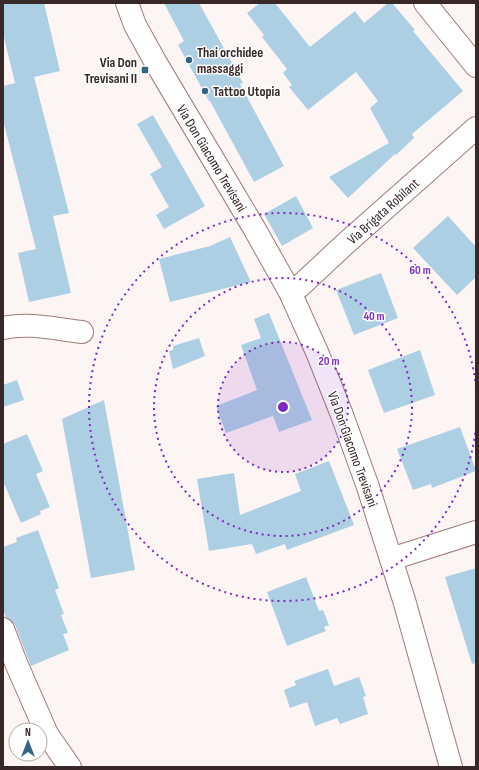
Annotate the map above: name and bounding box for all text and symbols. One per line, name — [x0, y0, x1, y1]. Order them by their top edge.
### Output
place label: Thai orchidee massaggi — [197, 44, 263, 77]
place label: Via Don Trevisani II — [84, 54, 137, 87]
marker: Thai orchidee massaggi — [184, 55, 194, 65]
marker: Via Don Trevisani II — [140, 65, 150, 75]
place label: Tattoo Utopia — [213, 83, 280, 100]
marker: Tattoo Utopia — [200, 86, 210, 96]
street label: Via Don Giacomo Trevisani — [173, 102, 250, 215]
street label: Via Brigata Robilant — [344, 175, 423, 248]
text: 60 m — [409, 263, 431, 278]
text: 40 m — [363, 309, 385, 324]
text: 20 m — [319, 354, 339, 369]
street label: Via Don Giacomo Trevisani — [324, 389, 381, 509]
centre of rings — [276, 400, 290, 414]
north arrow — [8, 722, 48, 762]
text: N — [25, 726, 31, 739]

